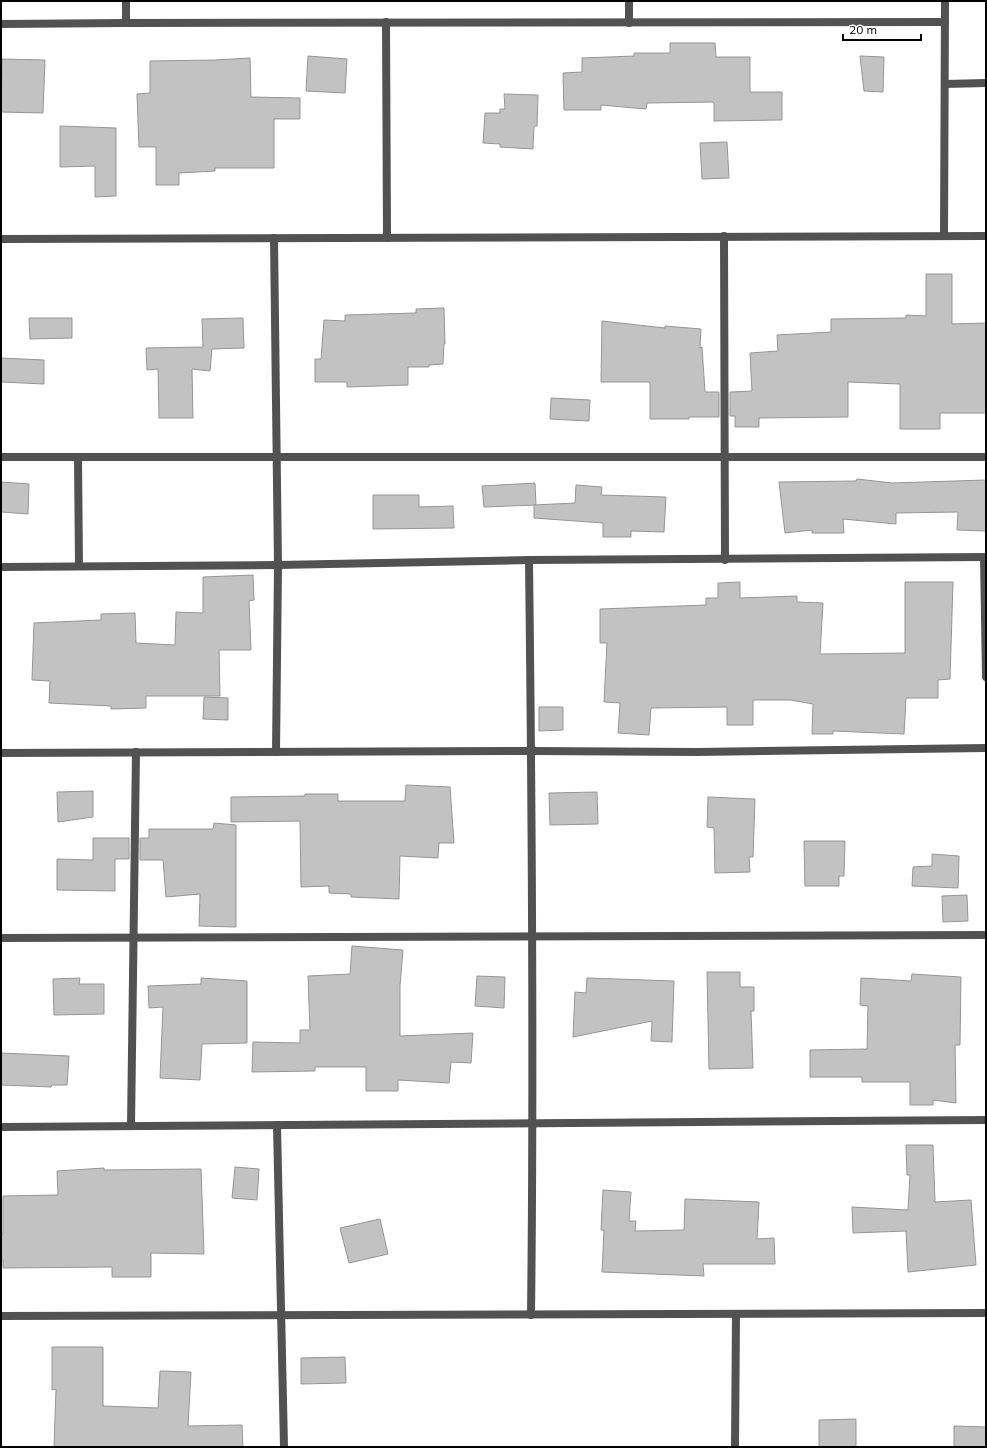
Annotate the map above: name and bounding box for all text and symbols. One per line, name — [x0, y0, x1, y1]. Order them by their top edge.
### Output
scale bar — [843, 16, 921, 42]
text: 20 m — [849, 22, 877, 37]

